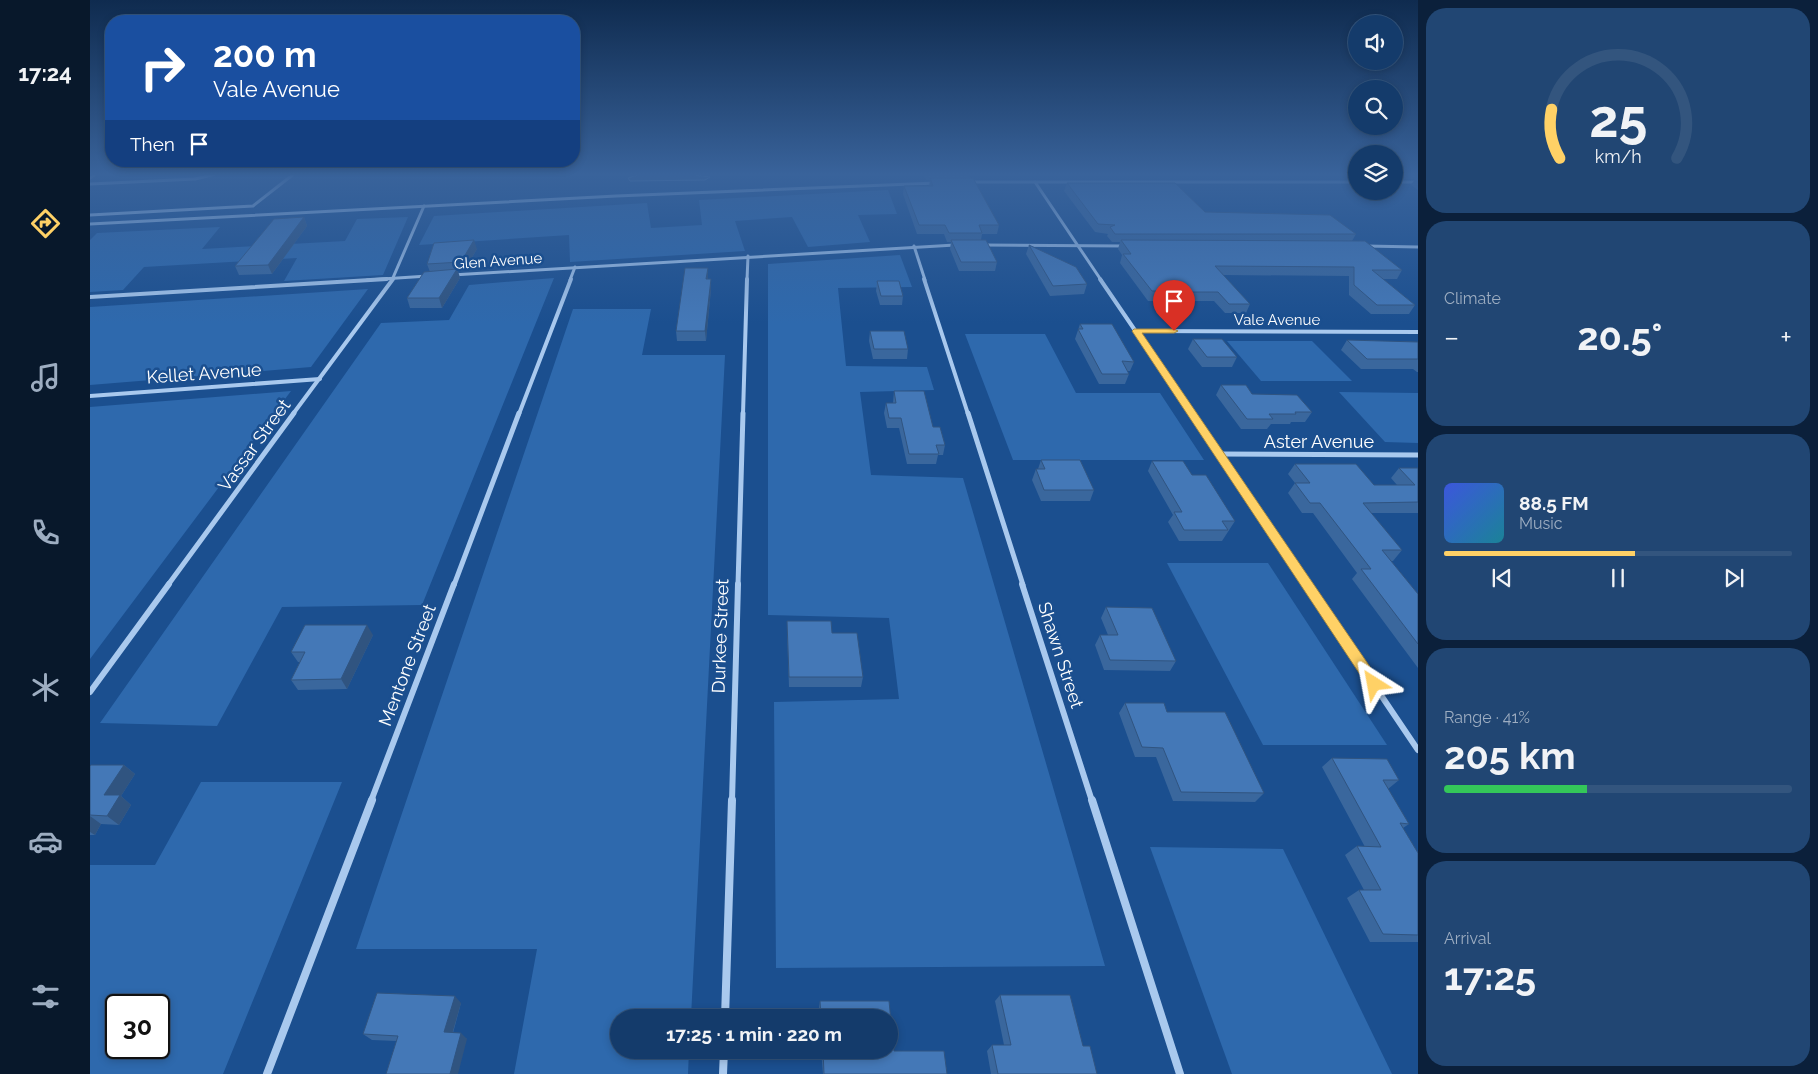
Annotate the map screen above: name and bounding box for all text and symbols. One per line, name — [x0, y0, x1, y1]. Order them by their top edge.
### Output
map controls — [1348, 15, 1403, 200]
button: sound — [1348, 15, 1403, 70]
text: 200 m — [213, 34, 317, 75]
icon: right — [130, 35, 195, 100]
text: 17:24 — [18, 60, 72, 86]
text: Vale Avenue — [213, 76, 340, 102]
button: search — [1348, 80, 1403, 135]
text: 25 — [1589, 88, 1647, 149]
icon: arrive — [185, 130, 213, 158]
text: Then — [130, 133, 175, 155]
button: layers — [1348, 145, 1403, 200]
text: km/h — [1594, 146, 1642, 167]
icon: directions — [28, 206, 63, 241]
street label: Glen Avenue — [453, 249, 543, 273]
pin — [1153, 280, 1195, 331]
icon: arrive — [1160, 287, 1188, 315]
text: Climate — [1444, 289, 1501, 308]
street label: Vale Avenue — [1234, 311, 1320, 329]
text: 20.5° — [1577, 314, 1662, 359]
text: − — [1444, 321, 1459, 354]
text: + — [1780, 321, 1792, 354]
street label: Kellet Avenue — [146, 358, 263, 387]
icon: music — [28, 360, 63, 395]
street label: Vassar Street — [214, 395, 294, 495]
street label: Aster Avenue — [1264, 431, 1375, 452]
text: 88.5 FM — [1519, 492, 1589, 514]
text: Music — [1519, 514, 1563, 533]
icon: phone — [28, 515, 63, 550]
icon: previous — [1488, 564, 1516, 592]
icon: pause — [1604, 564, 1632, 592]
icon: next — [1720, 564, 1748, 592]
street label: Durkee Street — [708, 578, 732, 694]
street label: Shawn Street — [1034, 599, 1088, 711]
street label: Mentone Street — [374, 601, 440, 729]
position arrow — [1347, 657, 1399, 709]
icon: climate — [28, 670, 63, 705]
text: Range · 41% — [1444, 708, 1530, 727]
text: 205 km — [1444, 733, 1576, 778]
icon: car — [28, 824, 63, 859]
text: Arrival — [1444, 929, 1491, 948]
text: 17:25 — [1444, 954, 1536, 999]
icon: filters — [28, 979, 63, 1014]
speed limit sign: 30 — [105, 994, 170, 1059]
text: 17:25 · 1 min · 220 m — [666, 1023, 842, 1045]

